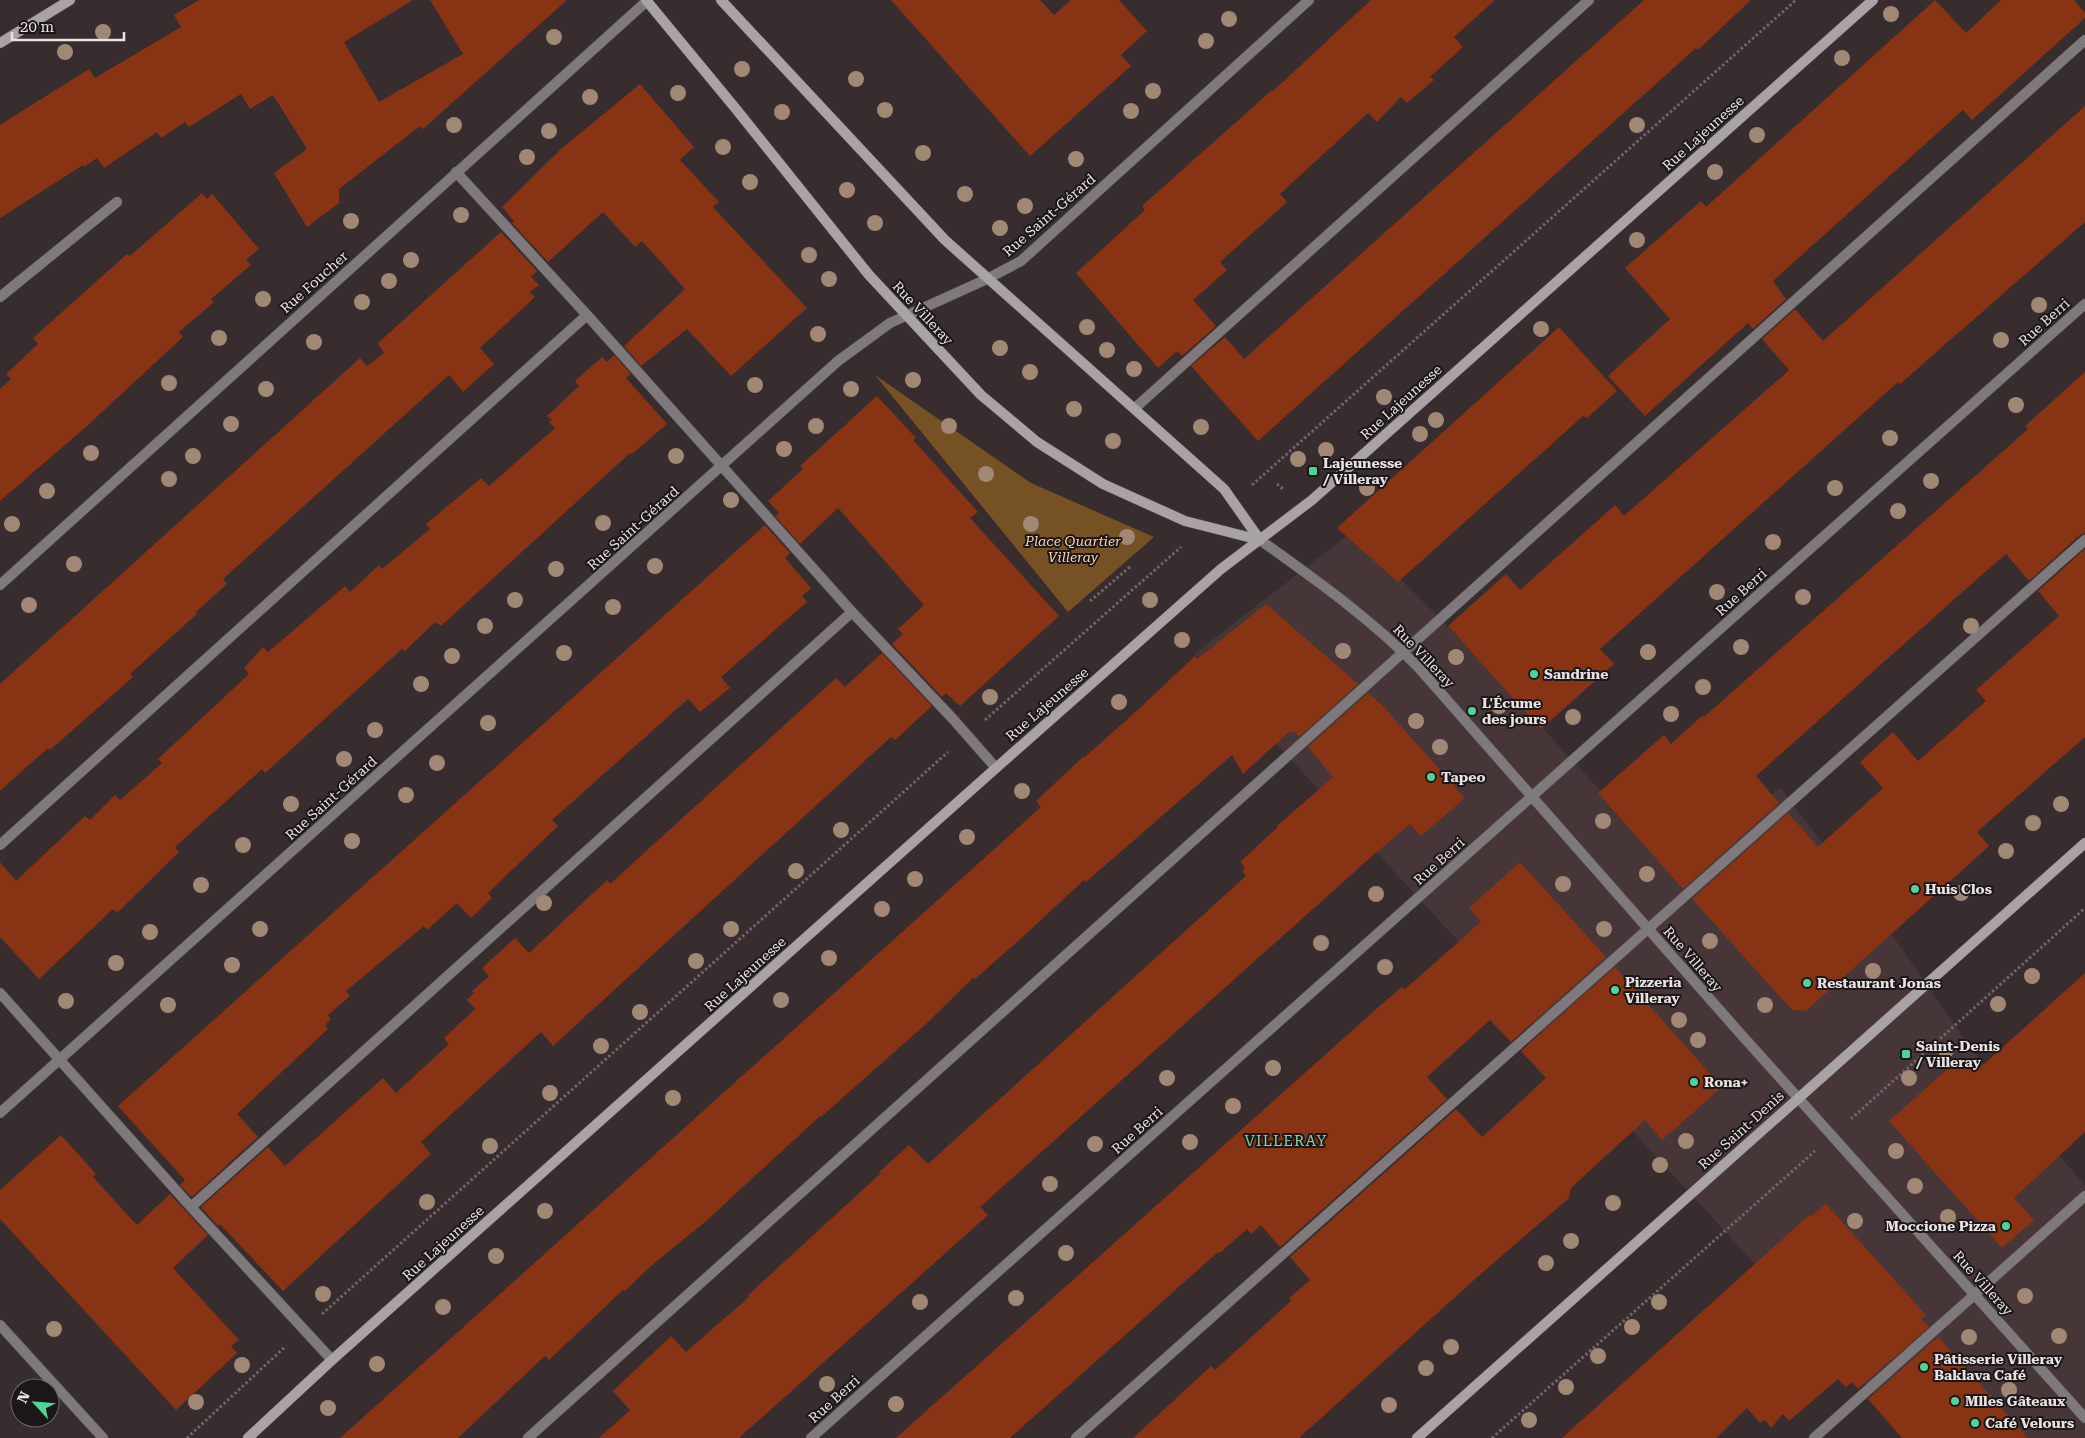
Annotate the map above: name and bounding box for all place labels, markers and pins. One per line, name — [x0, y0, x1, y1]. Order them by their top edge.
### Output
place label: Lajeunesse / Villeray — [1322, 455, 1402, 487]
marker: Lajeunesse / Villeray — [1307, 465, 1319, 477]
place label: Sandrine — [1544, 666, 1608, 682]
marker: Sandrine — [1528, 668, 1540, 680]
place label: L'Écume des jours — [1482, 695, 1547, 727]
marker: L'Écume des jours — [1466, 705, 1478, 717]
place label: Tapeo — [1441, 769, 1485, 785]
marker: Tapeo — [1425, 771, 1437, 783]
place label: Huis Clos — [1925, 881, 1992, 897]
marker: Huis Clos — [1909, 883, 1921, 895]
place label: Pizzeria Villeray — [1625, 974, 1682, 1006]
place label: Restaurant Jonas — [1817, 975, 1941, 991]
marker: Restaurant Jonas — [1801, 977, 1813, 989]
marker: Pizzeria Villeray — [1609, 984, 1621, 996]
place label: Saint-Denis / Villeray — [1915, 1038, 2000, 1070]
marker: Saint-Denis / Villeray — [1900, 1048, 1912, 1060]
place label: Rona+ — [1704, 1074, 1748, 1090]
marker: Rona+ — [1688, 1076, 1700, 1088]
place label: Moccione Pizza — [1885, 1218, 1997, 1234]
marker: Moccione Pizza — [2000, 1220, 2012, 1232]
place label: Pâtisserie Villeray Baklava Café — [1934, 1351, 2063, 1383]
marker: Pâtisserie Villeray Baklava Café — [1918, 1361, 1930, 1373]
place label: Mlles Gâteaux — [1965, 1393, 2066, 1409]
marker: Mlles Gâteaux — [1949, 1395, 1961, 1407]
place label: Café Velours — [1985, 1415, 2074, 1431]
marker: Café Velours — [1969, 1417, 1981, 1429]

